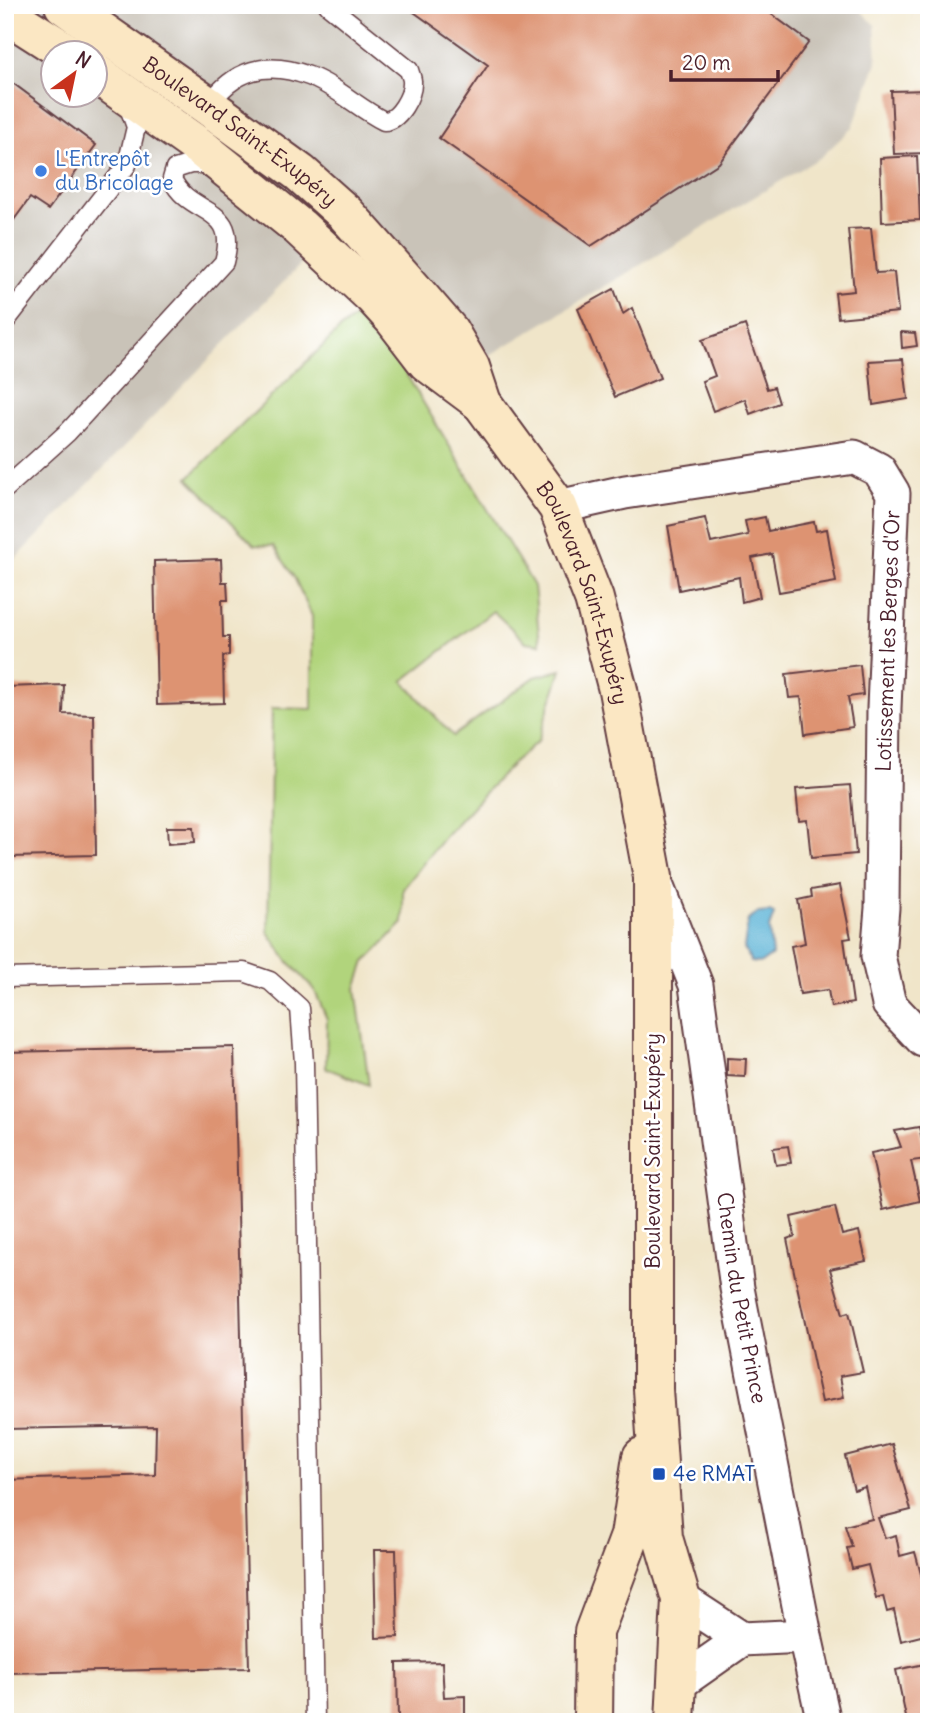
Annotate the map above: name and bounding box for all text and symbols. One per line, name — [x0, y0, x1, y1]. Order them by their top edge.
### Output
north arrow — [38, 38, 108, 108]
scale bar — [671, 38, 778, 82]
text: N — [71, 46, 95, 73]
text: 20 m — [682, 49, 731, 76]
street label: Boulevard Saint-Exupéry — [137, 50, 343, 213]
place label: L'Entrepôt du Bricolage — [55, 145, 174, 196]
marker: L'Entrepôt du Bricolage — [33, 163, 49, 179]
street label: Boulevard Saint-Exupéry — [531, 476, 634, 707]
street label: Lotissement les Berges d'Or — [869, 509, 906, 772]
street label: Boulevard Saint-Exupéry — [639, 1033, 666, 1269]
street label: Chemin du Petit Prince — [711, 1190, 773, 1406]
place label: 4e RMAT — [673, 1460, 755, 1487]
marker: 4e RMAT — [651, 1466, 667, 1482]

